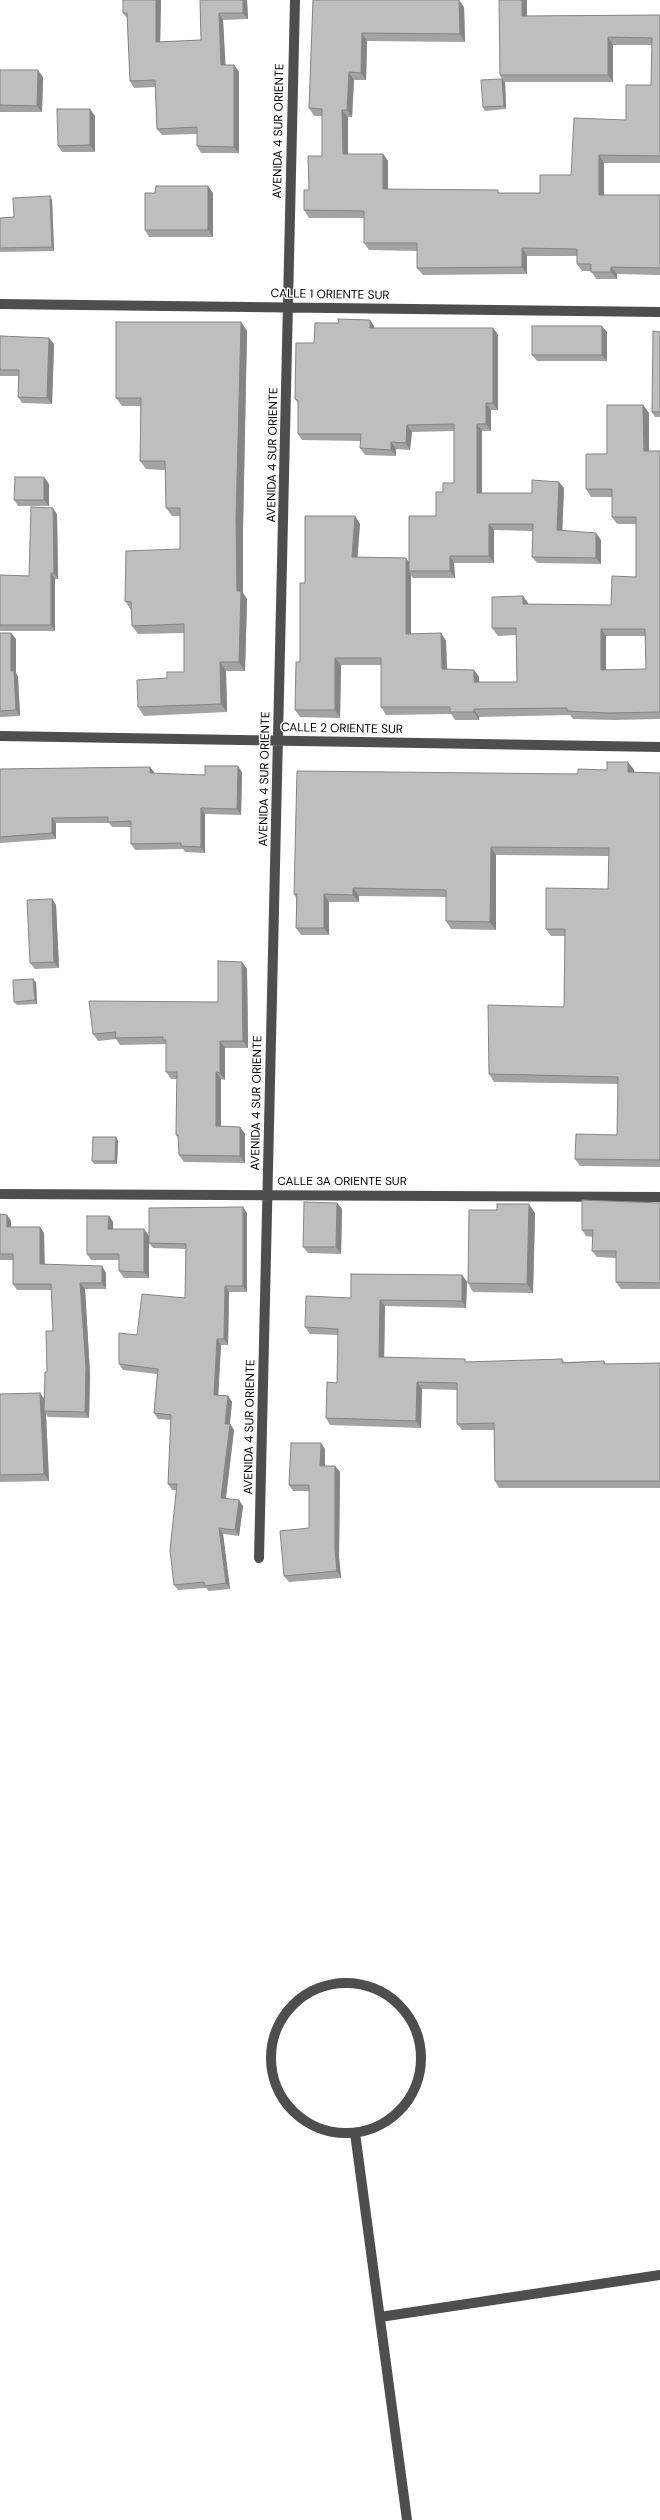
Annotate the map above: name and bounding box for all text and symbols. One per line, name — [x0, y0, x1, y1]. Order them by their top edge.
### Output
street label: AVENIDA 4 SUR ORIENTE — [271, 63, 287, 199]
street label: CALLE 1 ORIENTE SUR — [270, 287, 390, 303]
street label: AVENIDA 4 SUR ORIENTE — [265, 387, 281, 523]
street label: AVENIDA 4 SUR ORIENTE — [257, 711, 273, 847]
street label: CALLE 2 ORIENTE SUR — [281, 721, 403, 737]
street label: AVENIDA 4 SUR ORIENTE — [249, 1035, 265, 1171]
street label: CALLE 3A ORIENTE SUR — [277, 1175, 407, 1189]
street label: AVENIDA 4 SUR ORIENTE — [242, 1359, 258, 1495]

